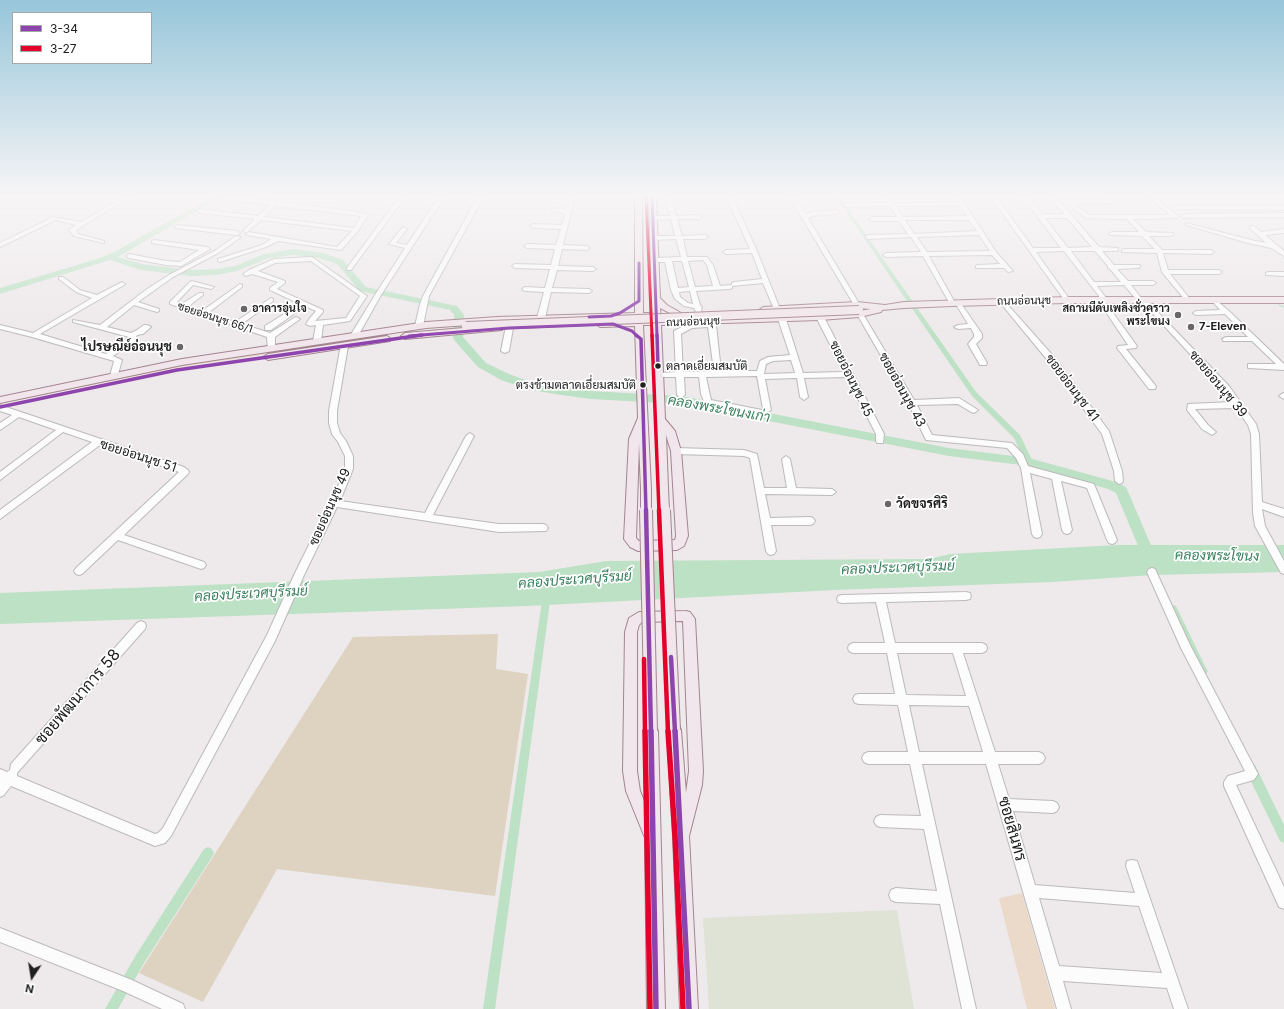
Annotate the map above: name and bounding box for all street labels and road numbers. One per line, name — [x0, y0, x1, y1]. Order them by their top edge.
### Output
street label: ถนนอ่อนนุช — [997, 294, 1051, 308]
street label: ซอยอ่อนนุช 66/1 — [176, 300, 254, 336]
street label: ถนนอ่อนนุช — [666, 314, 720, 330]
street label: ซอยอ่อนนุช 45 — [826, 338, 876, 420]
street label: ซอยอ่อนนุช 39 — [1186, 347, 1250, 421]
street label: ซอยอ่อนนุช 43 — [875, 350, 929, 430]
street label: ซอยอ่อนนุช 41 — [1042, 351, 1102, 425]
street label: ซอยอ่อนนุช 51 — [98, 436, 178, 476]
street label: ซอยอ่อนนุช 49 — [306, 466, 354, 548]
street label: ซอยพัฒนาการ 58 — [31, 645, 125, 749]
street label: ซอยสินทร — [994, 795, 1030, 863]

